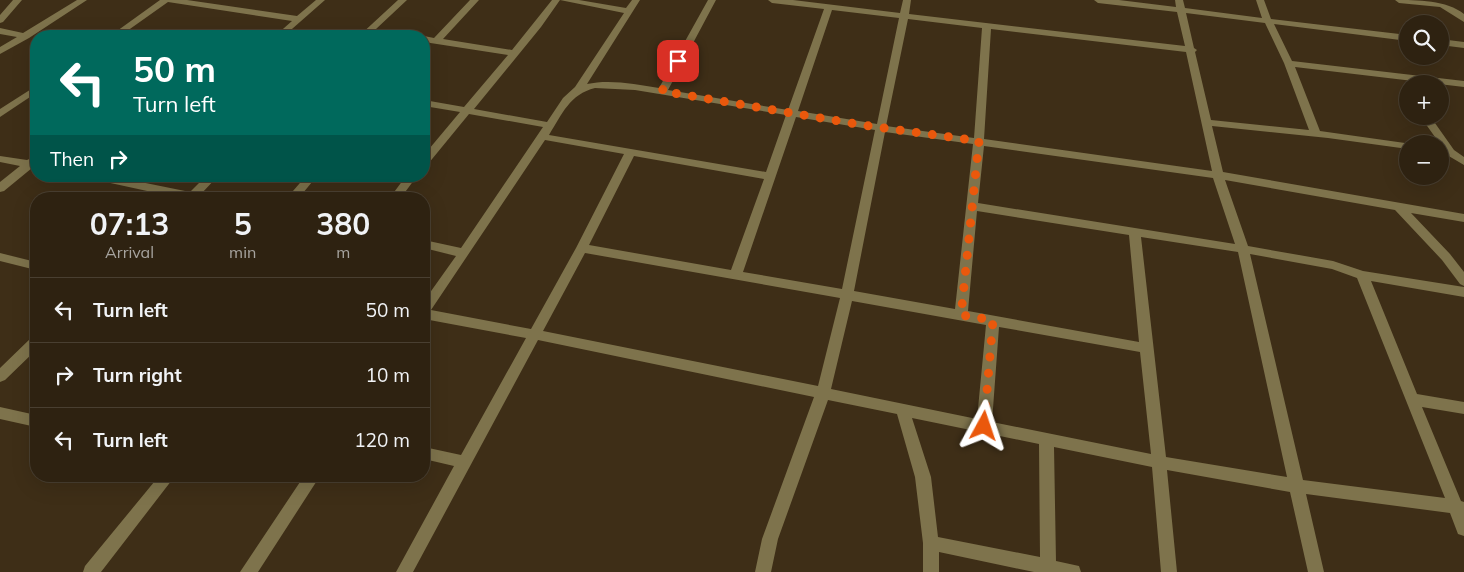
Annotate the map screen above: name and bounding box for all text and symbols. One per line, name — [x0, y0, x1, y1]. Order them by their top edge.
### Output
map controls — [1399, 15, 1449, 185]
button: search — [1399, 15, 1449, 65]
pin — [657, 40, 699, 82]
text: 50 m — [133, 47, 216, 91]
icon: arrive — [664, 47, 692, 75]
icon: left — [50, 50, 115, 115]
button: + — [1399, 75, 1449, 125]
text: Turn left — [133, 90, 216, 118]
button: − — [1399, 135, 1449, 185]
icon: right — [104, 145, 132, 173]
text: Then — [50, 147, 94, 171]
text: 07:13 — [90, 205, 169, 243]
text: 5 — [234, 205, 252, 243]
text: 380 — [316, 205, 370, 243]
text: Arrival — [105, 242, 154, 262]
text: min — [229, 242, 256, 262]
text: m — [336, 242, 350, 262]
icon: left — [50, 296, 78, 324]
text: Turn left — [93, 298, 168, 322]
text: 50 m — [366, 298, 410, 322]
icon: right — [50, 361, 78, 389]
text: Turn right — [93, 363, 182, 387]
text: 10 m — [366, 363, 410, 387]
position arrow — [957, 399, 1009, 451]
icon: left — [50, 426, 78, 454]
text: Turn left — [93, 428, 168, 452]
text: 120 m — [354, 428, 410, 452]

